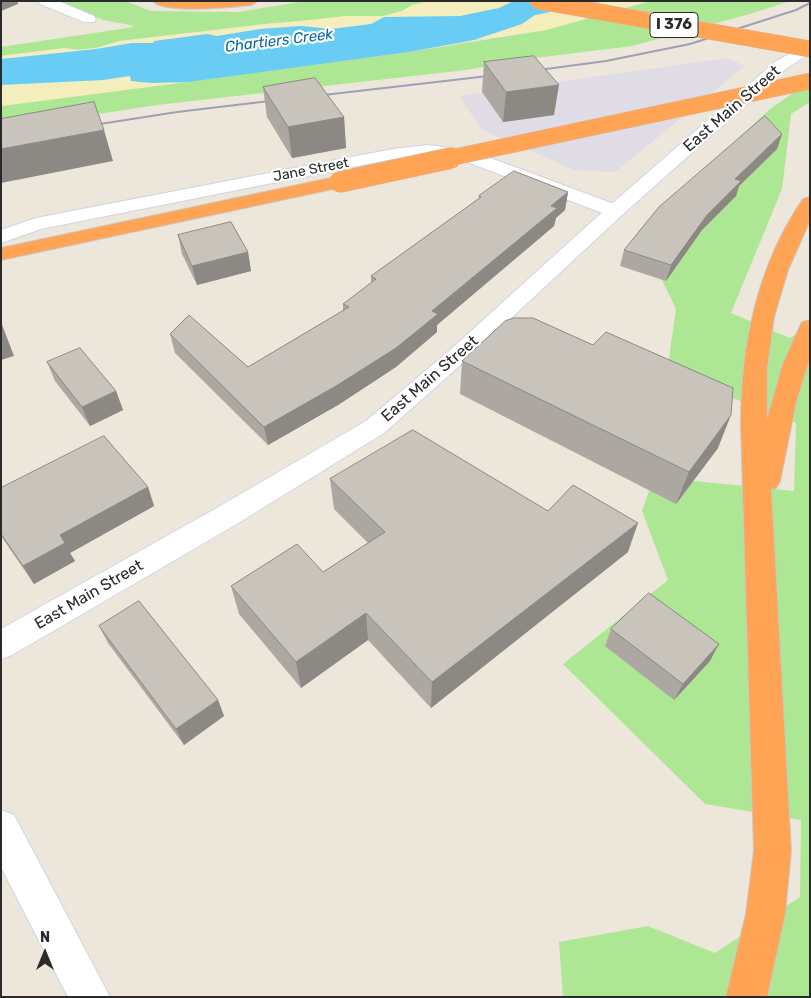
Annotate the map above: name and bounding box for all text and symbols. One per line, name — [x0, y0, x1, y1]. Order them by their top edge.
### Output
road number: I 376 — [650, 12, 698, 38]
water label: Chartiers Creek — [224, 25, 334, 57]
street label: East Main Street — [680, 62, 784, 156]
street label: Jane Street — [272, 154, 350, 186]
street label: East Main Street — [378, 332, 482, 426]
street label: East Main Street — [31, 556, 147, 634]
north arrow — [20, 928, 70, 978]
text: N — [40, 929, 50, 946]

